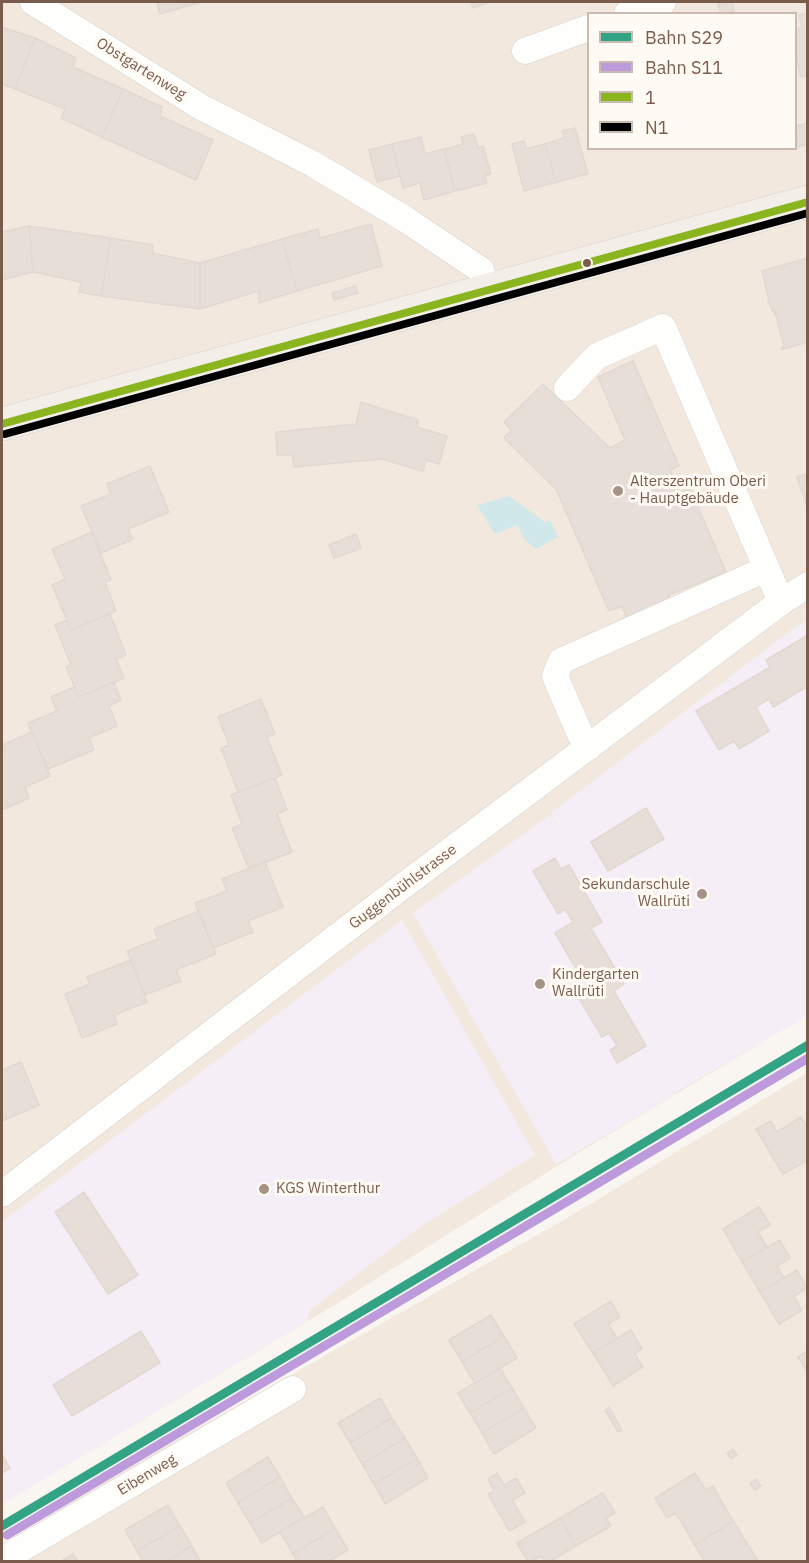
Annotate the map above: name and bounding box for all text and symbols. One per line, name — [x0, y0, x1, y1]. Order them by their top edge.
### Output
legend — [587, 12, 797, 150]
text: Bahn S29 — [645, 26, 723, 49]
street label: Obstgartenweg — [93, 34, 189, 104]
text: Bahn S11 — [645, 56, 723, 79]
text: 1 — [645, 86, 656, 109]
text: N1 — [645, 116, 669, 139]
unlabelled marker — [581, 257, 593, 269]
place label: Alterszentrum Oberi - Hauptgebäude — [630, 473, 766, 508]
marker: Alterszentrum Oberi - Hauptgebäude — [611, 484, 625, 498]
street label: Guggenbühlstrasse — [346, 841, 460, 933]
place label: Sekundarschule Wallrüti — [582, 876, 690, 911]
marker: Sekundarschule Wallrüti — [695, 887, 709, 901]
place label: Kindergarten Wallrüti — [552, 966, 639, 1001]
marker: Kindergarten Wallrüti — [533, 977, 547, 991]
place label: KGS Winterthur — [276, 1180, 380, 1198]
marker: KGS Winterthur — [257, 1182, 271, 1196]
street label: Eibenweg — [114, 1450, 180, 1500]

